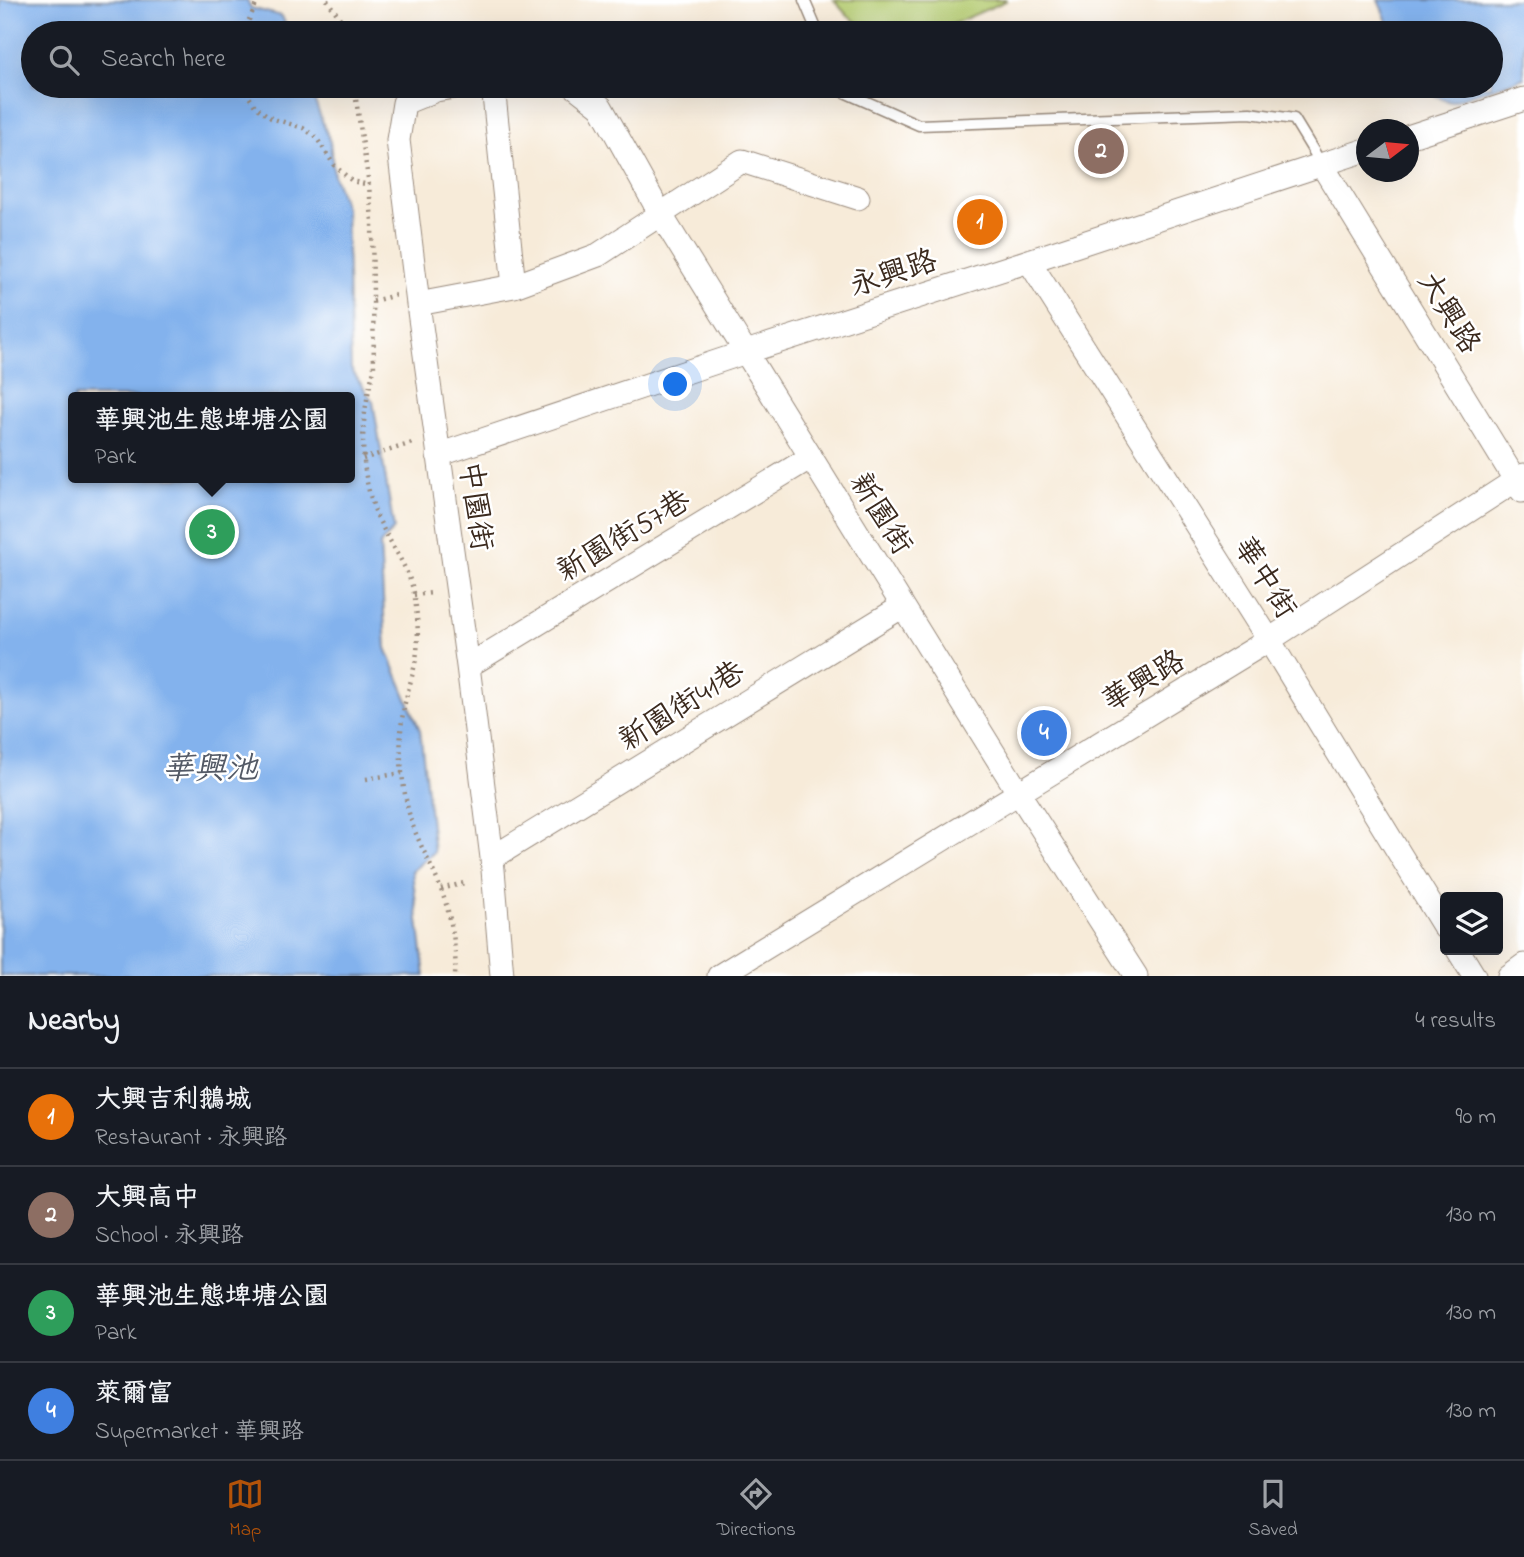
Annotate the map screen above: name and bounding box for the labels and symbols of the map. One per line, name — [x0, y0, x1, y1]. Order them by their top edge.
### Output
north arrow — [1356, 119, 1419, 182]
pin: 2 — [1078, 125, 1124, 177]
pin: 1 — [957, 196, 1003, 248]
street label: 永興路 — [844, 240, 944, 310]
street label: 大興路 — [1405, 264, 1490, 363]
your location — [658, 367, 692, 401]
street label: 中園街 — [446, 459, 502, 554]
street label: 新園街 — [837, 465, 922, 564]
street label: 新園街57巷 — [549, 480, 700, 595]
pin: 3 — [189, 506, 235, 558]
street label: 華中街 — [1221, 529, 1306, 628]
street label: 華興路 — [1095, 641, 1194, 725]
street label: 新園街41巷 — [611, 651, 754, 764]
pin: 4 — [1021, 707, 1067, 759]
water label: 華興池 — [162, 747, 259, 794]

